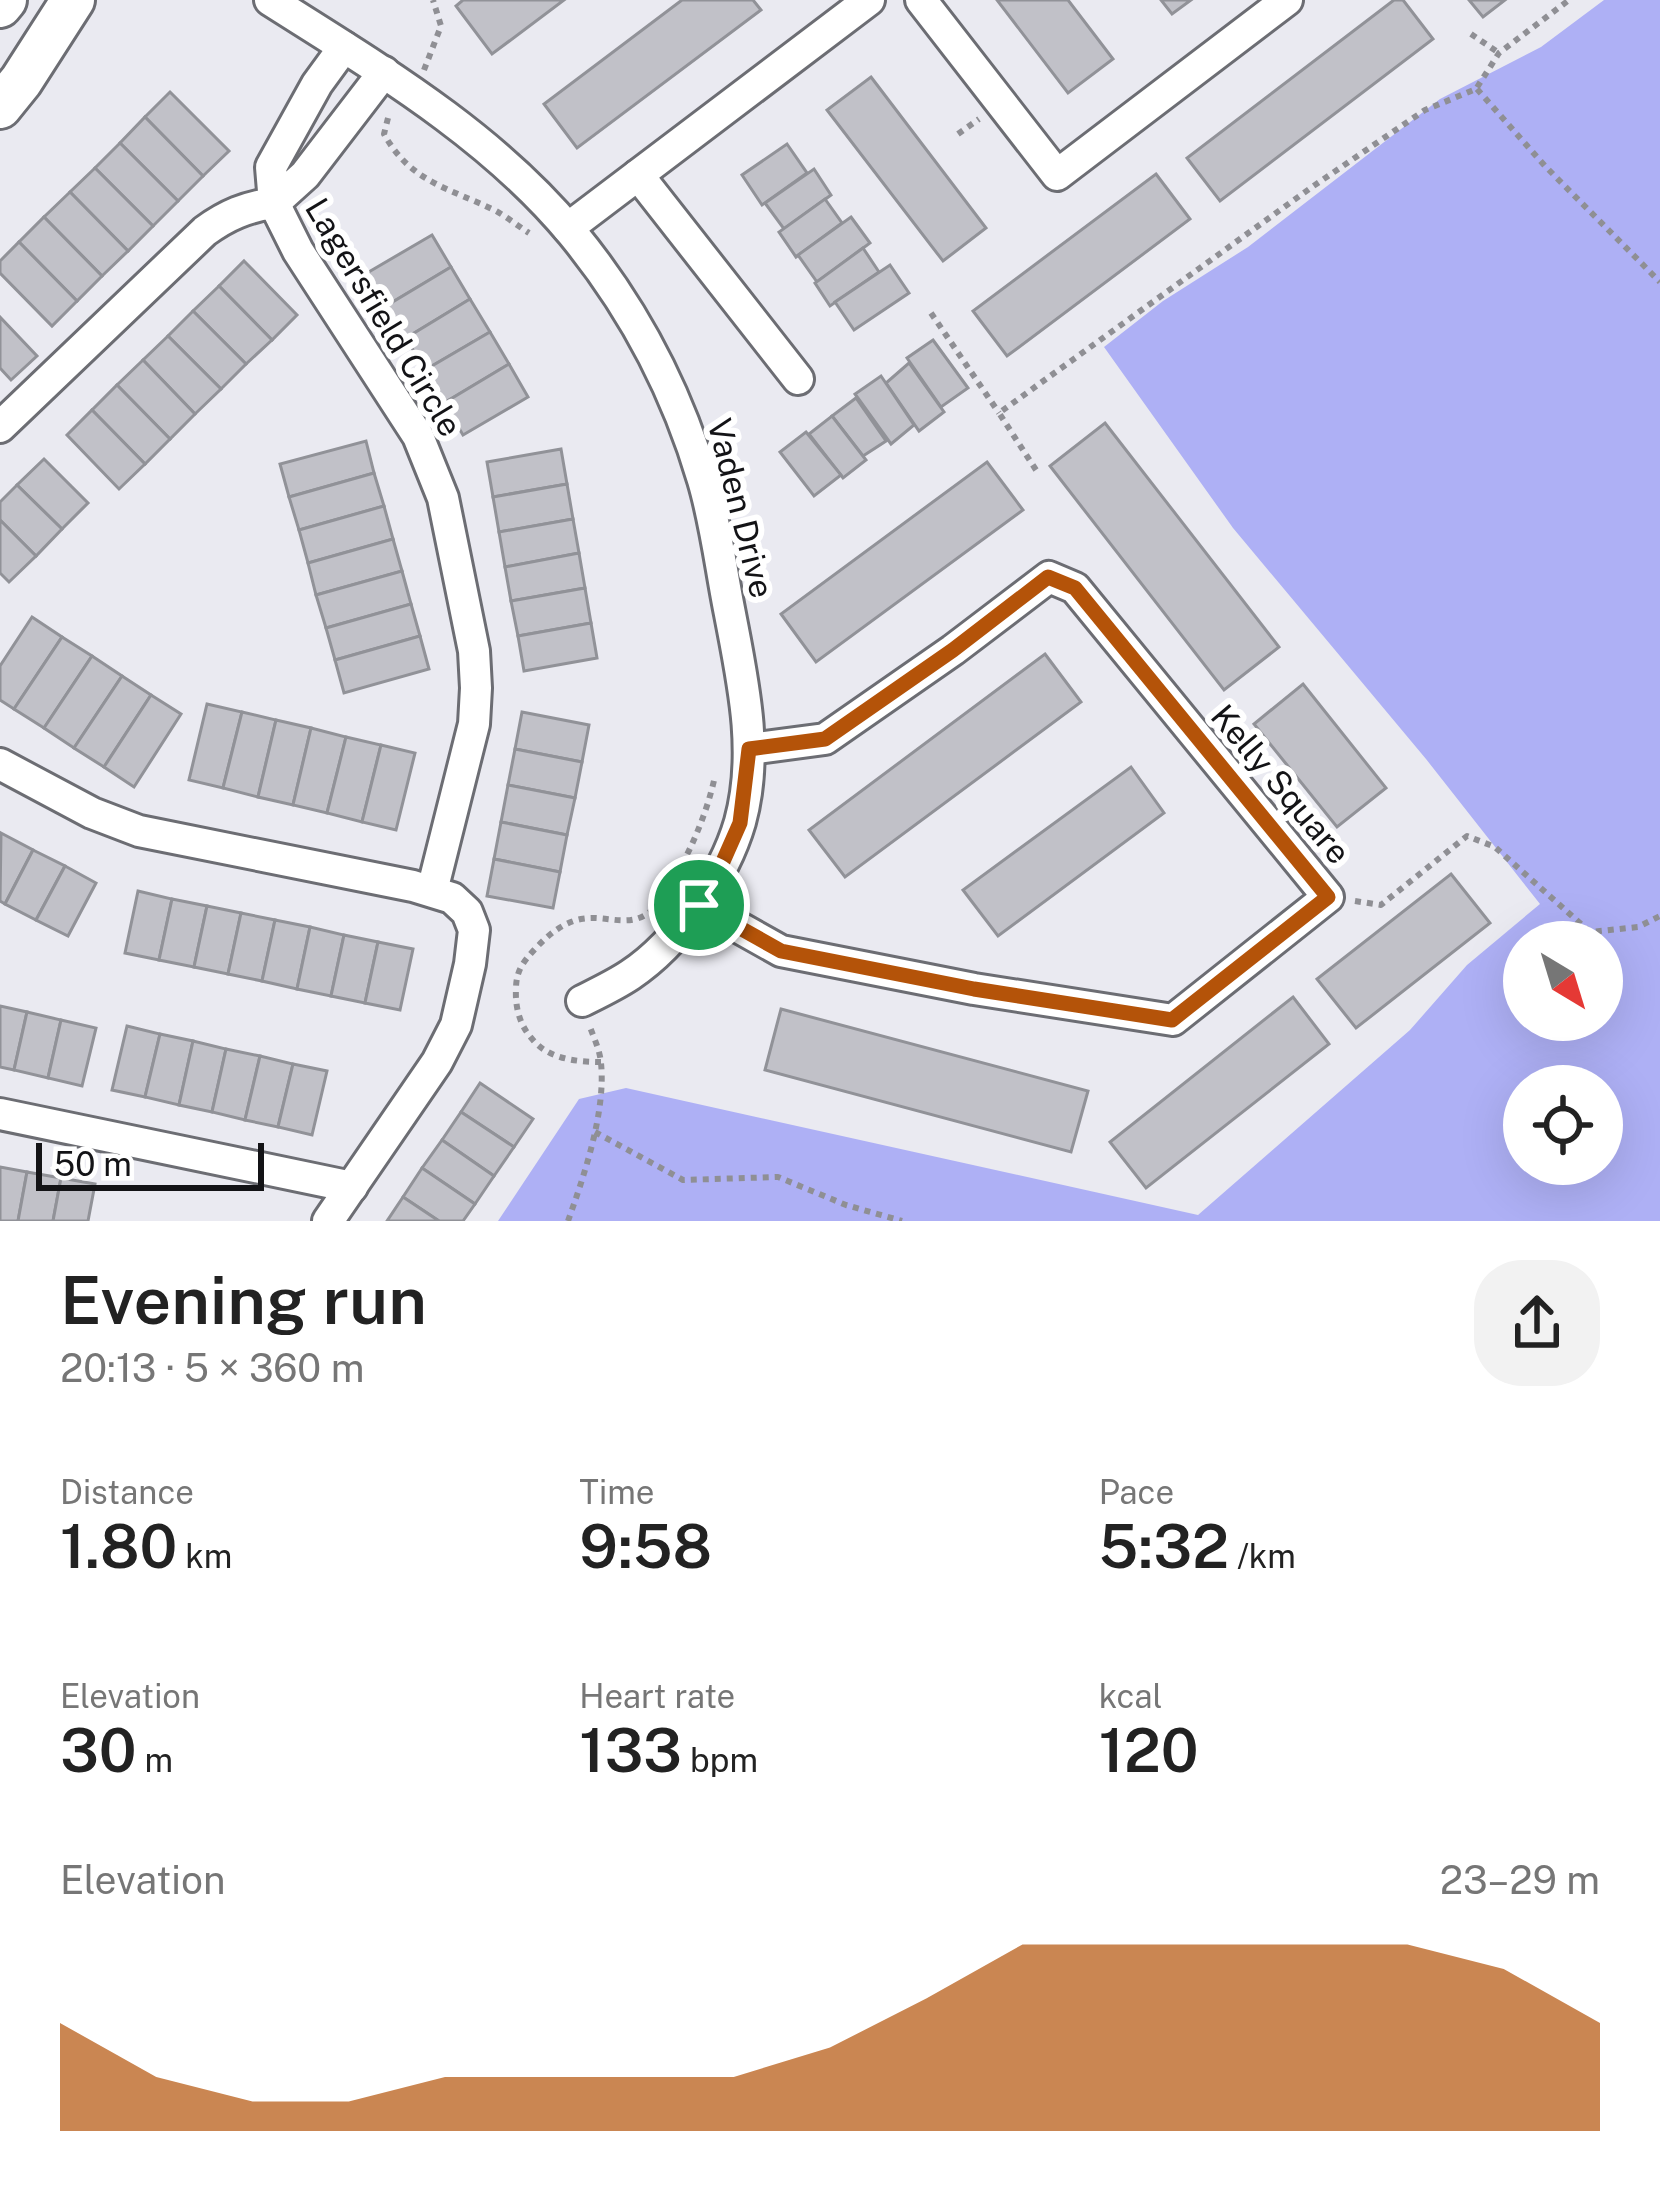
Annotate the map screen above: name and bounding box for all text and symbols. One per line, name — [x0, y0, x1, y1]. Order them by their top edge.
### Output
street label: Lagersfield Circle — [298, 191, 470, 443]
street label: Vaden Drive — [700, 414, 782, 602]
street label: Kelly Square — [1204, 697, 1358, 871]
pin — [648, 854, 750, 956]
icon: arrive — [666, 872, 732, 938]
north arrow — [1503, 921, 1623, 1041]
map controls — [1503, 921, 1623, 1185]
button: locate — [1503, 1065, 1623, 1185]
scale bar — [36, 1137, 264, 1190]
text: 50 m — [54, 1145, 132, 1183]
button: share — [1474, 1260, 1600, 1386]
text: Evening run — [60, 1261, 427, 1339]
text: 20:13 · 5 × 360 m — [60, 1345, 364, 1391]
text: Distance — [60, 1473, 194, 1511]
text: Time — [579, 1473, 655, 1511]
text: Pace — [1099, 1473, 1174, 1511]
text: 1.80 — [60, 1511, 177, 1582]
text: 9:58 — [579, 1511, 712, 1582]
text: 5:32 — [1099, 1511, 1229, 1582]
text: km — [177, 1537, 232, 1575]
text: /km — [1229, 1537, 1296, 1575]
text: Elevation — [60, 1677, 200, 1715]
text: Heart rate — [579, 1677, 735, 1715]
text: kcal — [1099, 1677, 1162, 1715]
text: 30 — [60, 1715, 136, 1786]
text: 133 — [579, 1715, 682, 1786]
text: 120 — [1099, 1715, 1199, 1786]
text: m — [136, 1741, 173, 1779]
text: bpm — [682, 1741, 758, 1779]
text: Elevation — [60, 1857, 226, 1903]
text: 23–29 m — [1440, 1857, 1600, 1903]

